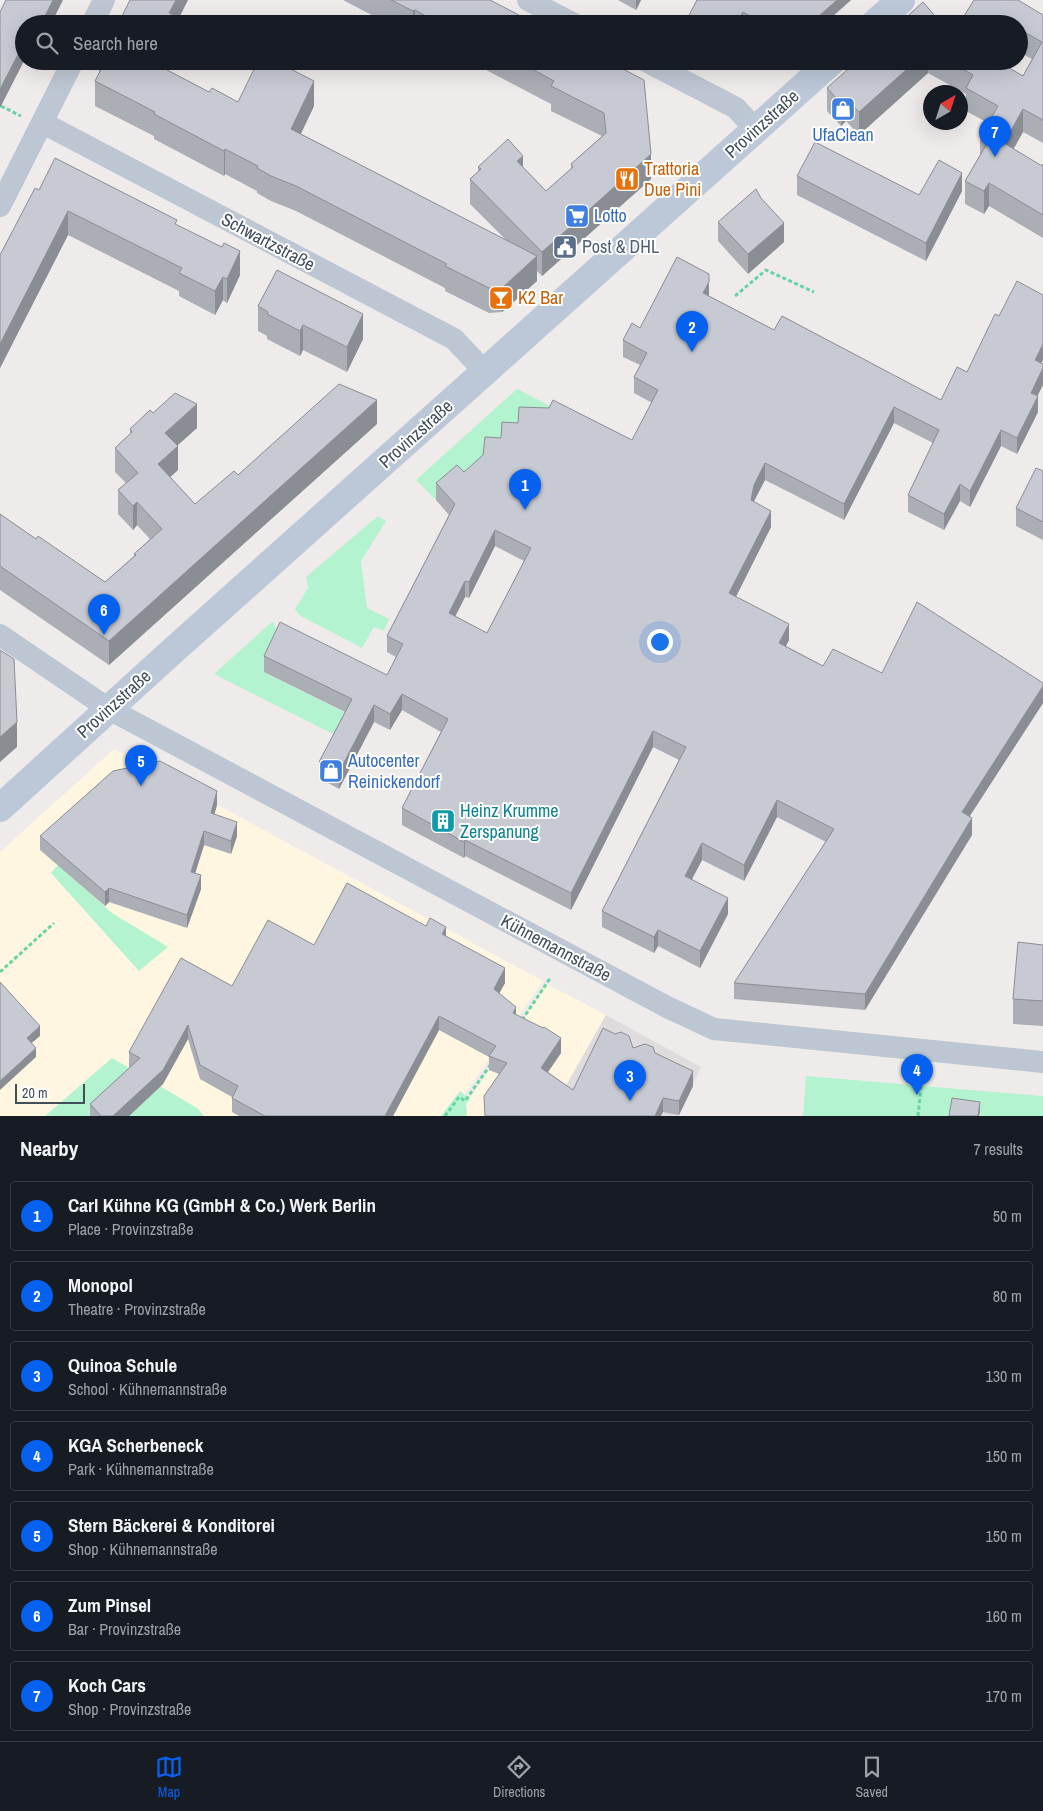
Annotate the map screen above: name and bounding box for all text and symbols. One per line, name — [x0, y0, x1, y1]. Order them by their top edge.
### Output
search box — [15, 15, 1028, 70]
icon: search — [33, 29, 61, 57]
text: Search here — [73, 30, 158, 56]
street label: Provinzstraße — [719, 84, 804, 164]
north arrow — [923, 85, 968, 130]
shop icon: UfaClean — [830, 96, 856, 122]
pin: 7 — [979, 116, 1011, 157]
place label: UfaClean — [812, 122, 874, 147]
place label: Trattoria Due Pini — [644, 156, 701, 202]
restaurant icon: Trattoria Due Pini — [614, 166, 640, 192]
supermarket icon: Lotto — [564, 203, 590, 229]
place label: Lotto — [594, 203, 627, 228]
street label: Schwartzstraße — [217, 206, 319, 277]
public building icon: Post & DHL — [552, 234, 578, 260]
place label: Post & DHL — [582, 234, 659, 259]
bar icon: K2 Bar — [488, 285, 514, 311]
place label: K2 Bar — [518, 285, 563, 310]
pin: 2 — [676, 311, 708, 352]
street label: Provinzstraße — [373, 394, 458, 474]
pin: 1 — [509, 469, 541, 510]
pin: 6 — [88, 594, 120, 635]
your location — [647, 629, 673, 655]
street label: Provinzstraße — [71, 664, 156, 744]
pin: 5 — [125, 745, 157, 786]
place label: Autocenter Reinickendorf — [347, 748, 441, 794]
shop icon: Autocenter Reinickendorf — [318, 758, 344, 784]
place label: Heinz Krumme Zerspanung — [460, 798, 558, 844]
building icon: Heinz Krumme Zerspanung — [430, 808, 456, 834]
street label: Kühnemannstraße — [497, 908, 616, 987]
pin: 4 — [901, 1054, 933, 1095]
pin: 3 — [614, 1060, 646, 1101]
scale bar — [15, 1081, 85, 1104]
text: 20 m — [22, 1084, 48, 1102]
text: Nearby — [20, 1134, 78, 1163]
text: 7 results — [973, 1138, 1023, 1160]
text: Carl Kühne KG (GmbH & Co.) Werk Berlin — [68, 1192, 376, 1218]
text: 1 — [33, 1205, 41, 1227]
text: 50 m — [993, 1205, 1022, 1227]
text: Place · Provinzstraße — [68, 1218, 193, 1240]
text: Monopol — [68, 1272, 133, 1298]
text: 2 — [33, 1285, 41, 1307]
text: 80 m — [993, 1285, 1022, 1307]
text: Theatre · Provinzstraße — [68, 1298, 206, 1320]
text: Quinoa Schule — [68, 1352, 177, 1378]
text: 3 — [33, 1365, 41, 1387]
text: 130 m — [986, 1365, 1022, 1387]
text: School · Kühnemannstraße — [68, 1378, 227, 1400]
text: KGA Scherbeneck — [68, 1432, 203, 1458]
text: 4 — [33, 1445, 41, 1467]
text: 150 m — [986, 1445, 1022, 1467]
text: Park · Kühnemannstraße — [68, 1458, 214, 1480]
text: Stern Bäckerei & Konditorei — [68, 1512, 275, 1538]
text: 5 — [33, 1525, 41, 1547]
text: 150 m — [986, 1525, 1022, 1547]
text: Shop · Kühnemannstraße — [68, 1538, 218, 1560]
text: Zum Pinsel — [68, 1592, 151, 1618]
text: 6 — [33, 1605, 41, 1627]
text: 160 m — [986, 1605, 1022, 1627]
text: Bar · Provinzstraße — [68, 1618, 181, 1640]
text: Koch Cars — [68, 1672, 146, 1698]
text: 7 — [33, 1685, 41, 1707]
text: 170 m — [986, 1685, 1022, 1707]
text: Shop · Provinzstraße — [68, 1698, 191, 1720]
tab: Map — [155, 1753, 183, 1801]
tab: Directions — [493, 1753, 545, 1801]
tab: Saved — [855, 1753, 888, 1801]

